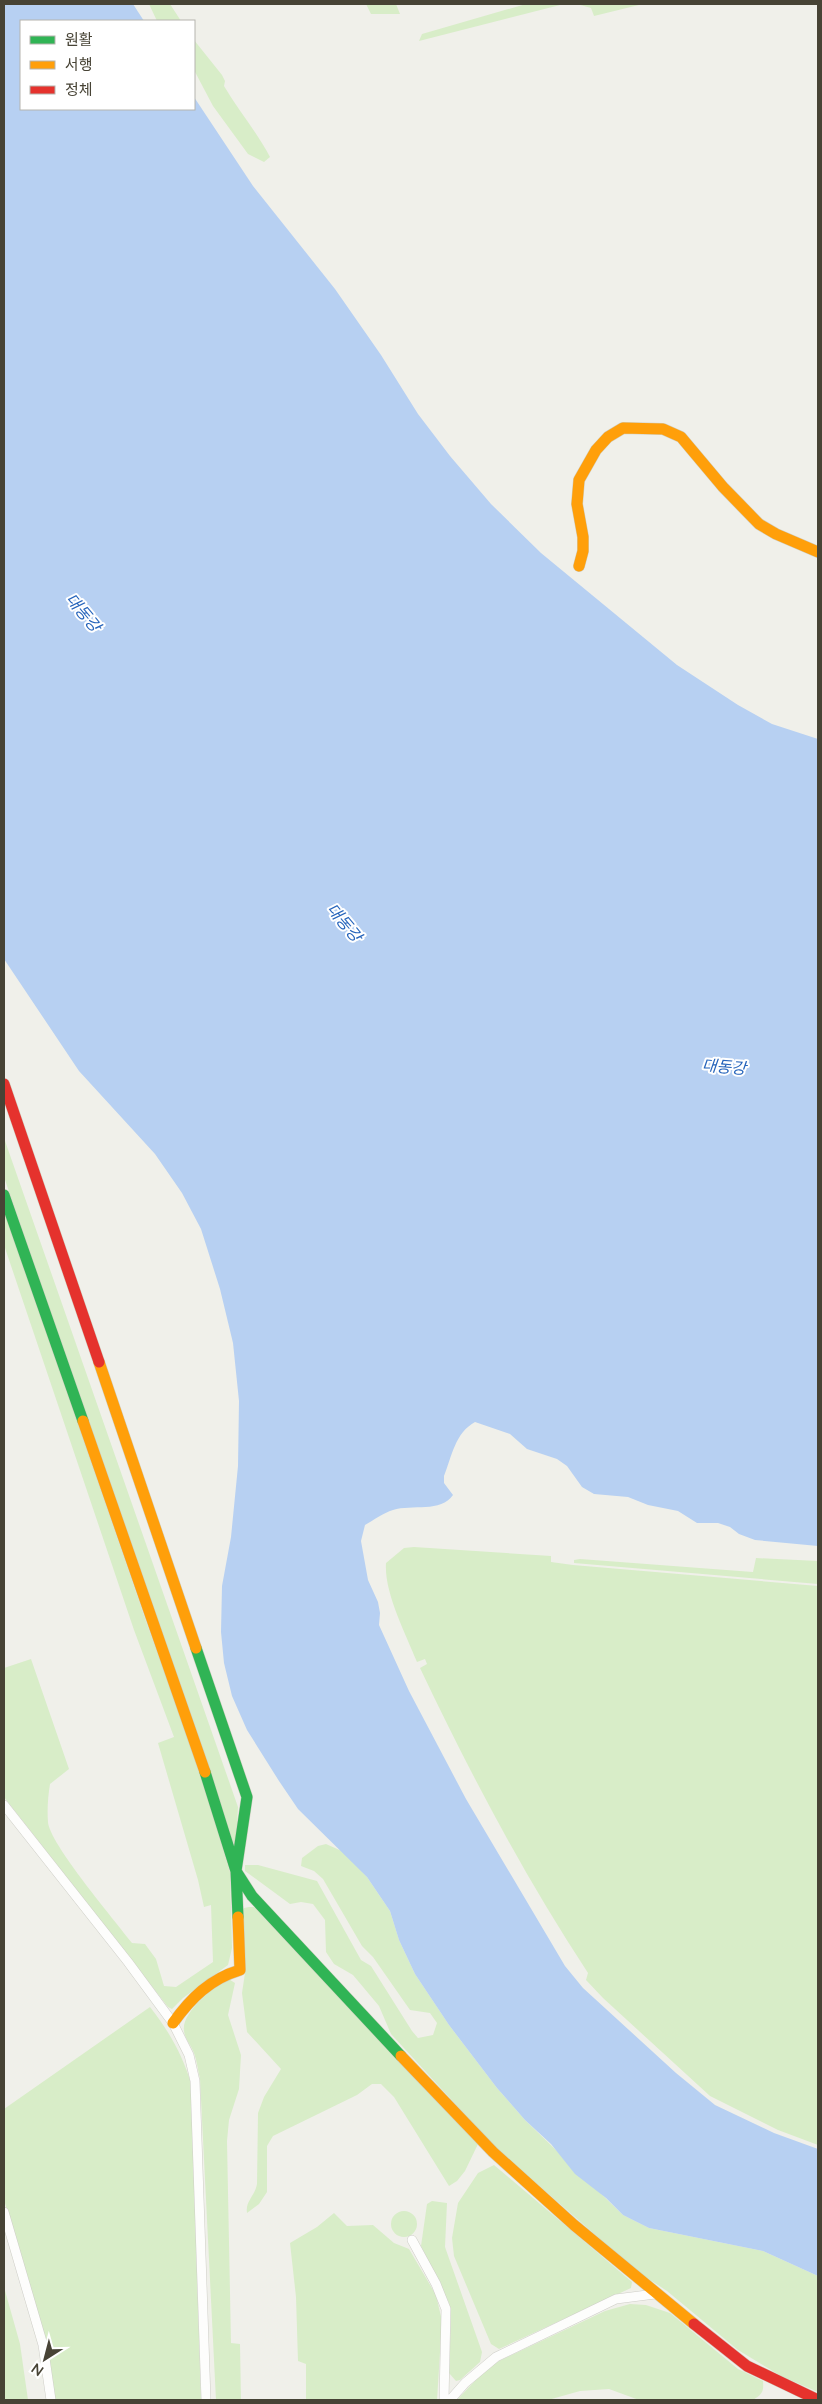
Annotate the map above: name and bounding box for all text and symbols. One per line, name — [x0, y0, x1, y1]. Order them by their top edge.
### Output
legend — [20, 20, 195, 110]
text: 원활 — [65, 30, 93, 48]
text: 서행 — [65, 55, 93, 73]
text: 정체 — [65, 80, 93, 98]
water label: 대동강 — [63, 589, 107, 637]
water label: 대동강 — [324, 899, 368, 947]
water label: 대동강 — [701, 1055, 749, 1078]
north arrow — [20, 2334, 70, 2384]
text: N — [28, 2360, 46, 2380]

